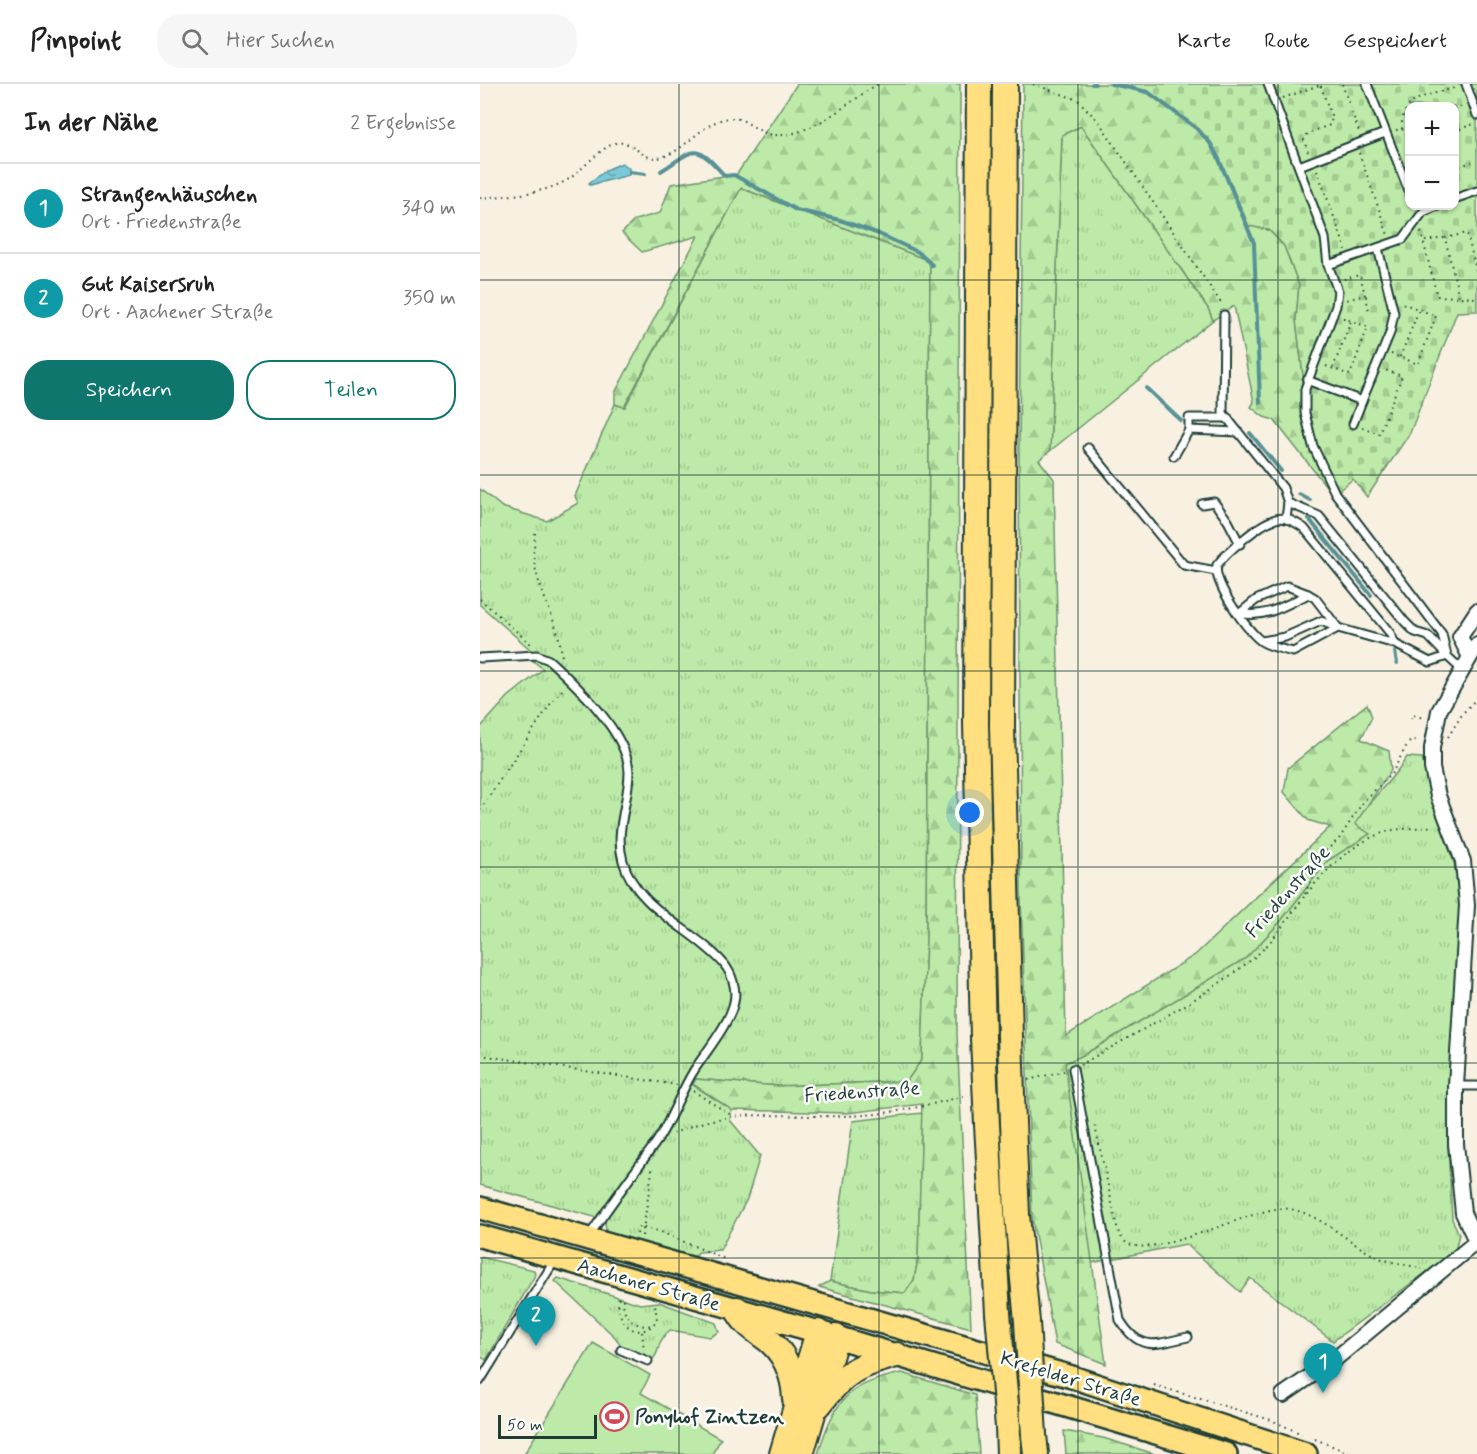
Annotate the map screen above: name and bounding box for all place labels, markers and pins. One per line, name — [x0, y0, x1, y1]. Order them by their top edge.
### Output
pin: 2 — [516, 1296, 556, 1346]
pin: 1 — [1304, 1344, 1342, 1393]
sports icon: Ponyhof Zintzen — [598, 1400, 630, 1432]
place label: Ponyhof Zintzen — [635, 1404, 784, 1431]

